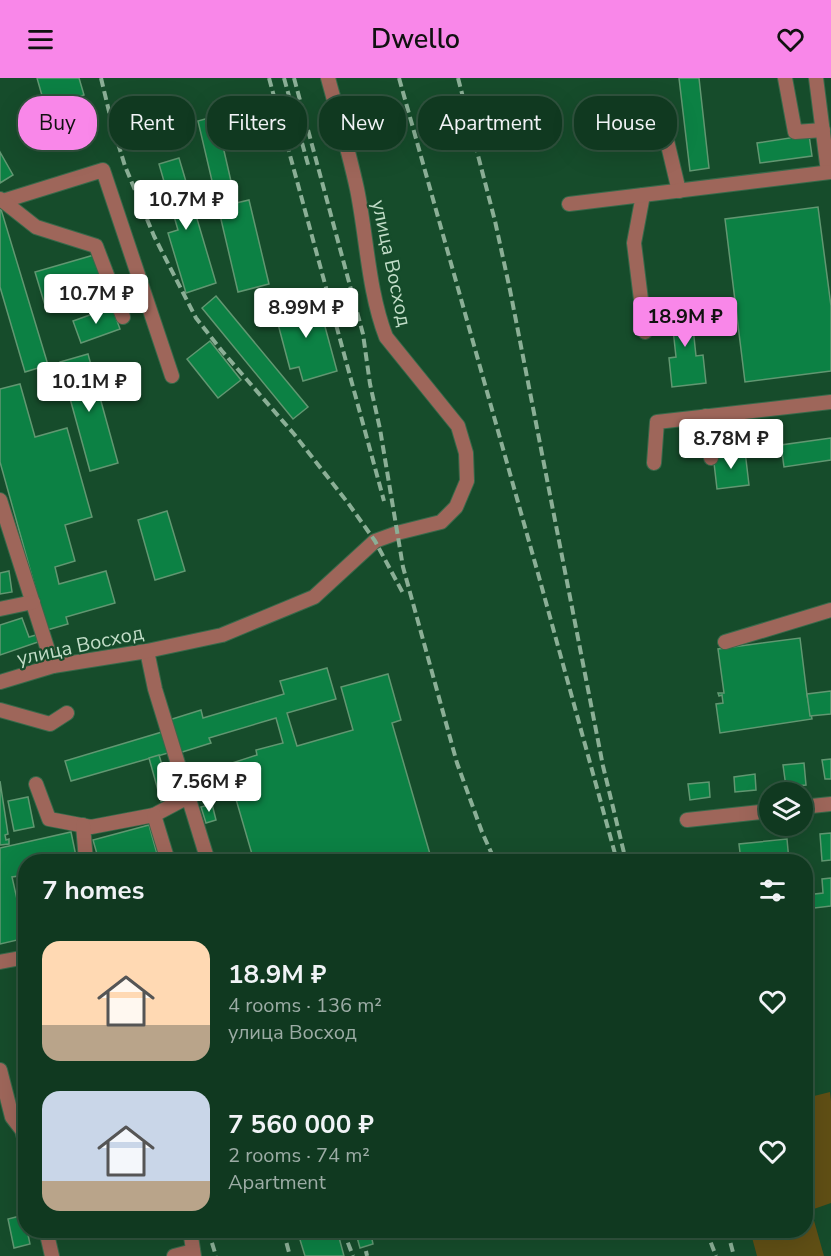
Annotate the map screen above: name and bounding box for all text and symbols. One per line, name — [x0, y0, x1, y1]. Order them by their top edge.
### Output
text: Dwello — [371, 21, 460, 58]
icon: menu — [24, 23, 57, 56]
icon: heart — [774, 23, 807, 56]
chip: Buy — [18, 96, 97, 150]
chip: Rent — [109, 96, 195, 150]
chip: Filters — [207, 96, 307, 150]
chip: New — [319, 96, 406, 150]
chip: Apartment — [418, 96, 562, 150]
chip: House — [574, 96, 677, 150]
pin: 10.7M ₽ — [131, 180, 241, 231]
text: 10.7M ₽ — [148, 186, 224, 213]
street label: улица Восход — [365, 197, 418, 329]
pin: 10.7M ₽ — [41, 274, 151, 325]
text: 10.7M ₽ — [58, 280, 134, 307]
pin: 8.99M ₽ — [251, 288, 361, 339]
text: 8.99M ₽ — [268, 294, 344, 321]
pin: 18.9M ₽ — [630, 297, 740, 348]
text: 18.9M ₽ — [647, 303, 723, 330]
pin: 10.1M ₽ — [34, 362, 144, 413]
text: 10.1M ₽ — [51, 368, 127, 395]
pin: 8.78M ₽ — [676, 419, 786, 470]
text: 8.78M ₽ — [693, 425, 769, 452]
street label: улица Восход — [14, 619, 146, 672]
pin: 7.56M ₽ — [154, 762, 264, 813]
text: 7.56M ₽ — [171, 768, 247, 795]
map controls — [759, 782, 813, 836]
button: layers — [759, 782, 813, 836]
text: 7 homes — [42, 873, 144, 908]
icon: filters — [756, 874, 789, 907]
text: 18.9M ₽ — [228, 957, 326, 992]
icon: home — [90, 965, 162, 1037]
icon: heart — [756, 985, 789, 1018]
text: 4 rooms · 136 m² — [228, 992, 382, 1019]
text: улица Восход — [228, 1019, 357, 1046]
text: 7 560 000 ₽ — [228, 1107, 374, 1142]
icon: home — [90, 1115, 162, 1187]
icon: heart — [756, 1135, 789, 1168]
text: 2 rooms · 74 m² — [228, 1142, 370, 1169]
text: Apartment — [228, 1169, 326, 1196]

